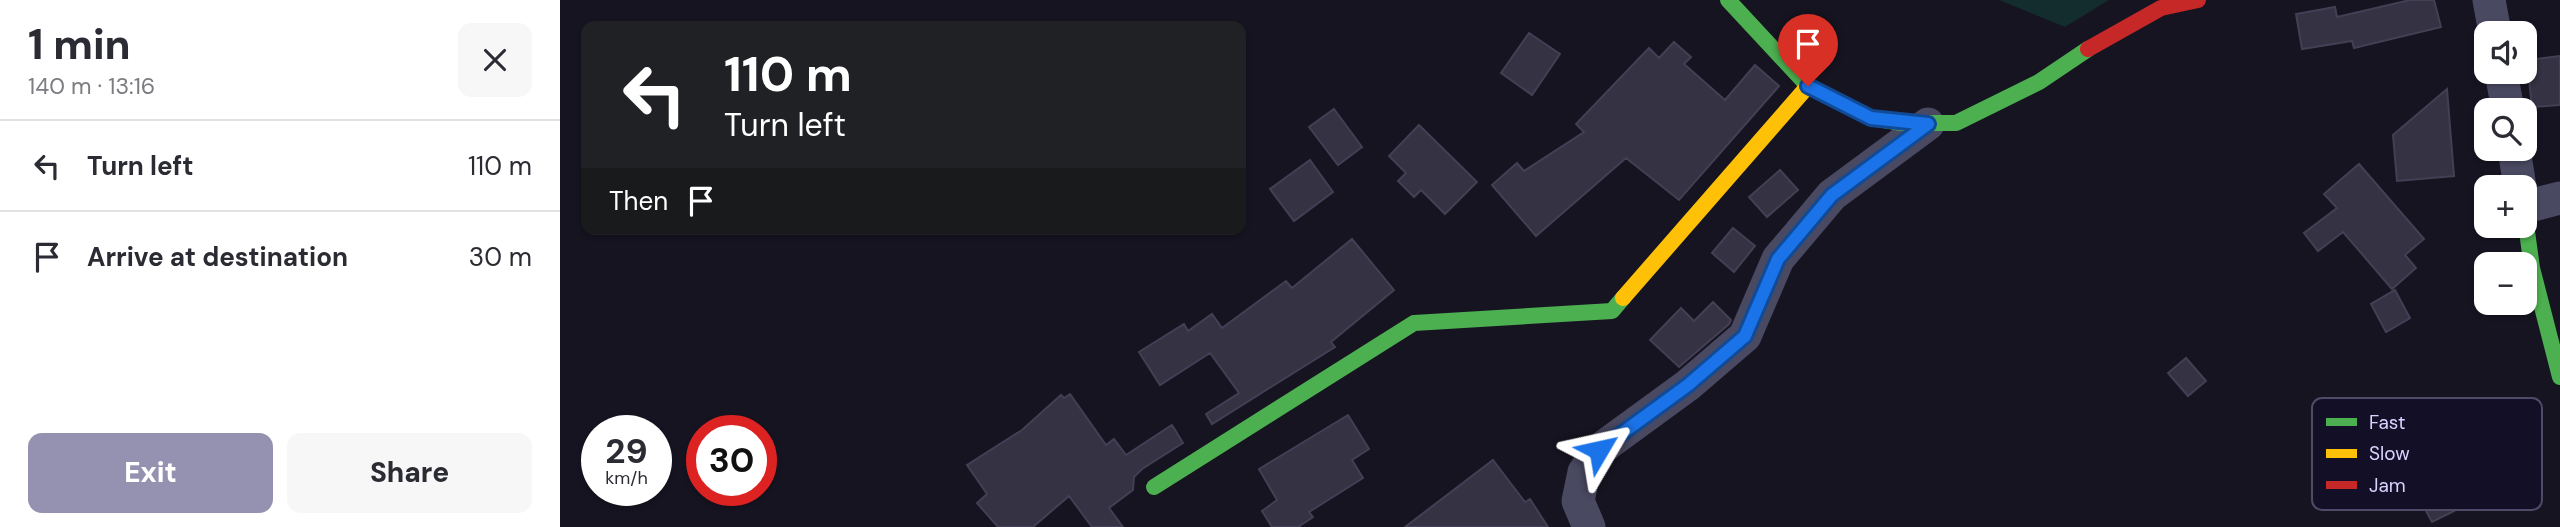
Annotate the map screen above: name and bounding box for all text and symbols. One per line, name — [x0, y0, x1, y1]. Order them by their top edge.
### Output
pin — [1778, 14, 1838, 86]
text: 1 min — [28, 17, 131, 72]
map controls — [2474, 21, 2537, 315]
button: sound — [2474, 21, 2537, 84]
button: close — [458, 23, 532, 97]
icon: arrive — [1789, 25, 1827, 63]
text: 110 m — [724, 42, 852, 106]
icon: left — [609, 49, 700, 140]
text: 140 m · 13:16 — [28, 71, 155, 101]
button: search — [2474, 98, 2537, 161]
text: Turn left — [724, 104, 846, 146]
icon: left — [28, 147, 66, 185]
text: Turn left — [87, 149, 194, 183]
text: 110 m — [468, 149, 532, 183]
button: + — [2474, 175, 2537, 238]
icon: arrive — [682, 182, 720, 220]
text: Then — [609, 184, 668, 218]
icon: arrive — [28, 238, 66, 276]
text: Arrive at destination — [87, 240, 348, 274]
text: 30 m — [469, 240, 532, 274]
button: − — [2474, 252, 2537, 315]
legend — [2312, 398, 2542, 510]
text: Fast — [2369, 410, 2405, 435]
position arrow — [1562, 413, 1636, 487]
speed limit sign: 30 — [686, 415, 777, 506]
text: 29 — [605, 428, 648, 474]
button: Exit — [28, 433, 273, 513]
button: Share — [287, 433, 532, 513]
text: Slow — [2369, 441, 2410, 466]
text: km/h — [605, 466, 648, 490]
text: Jam — [2369, 473, 2406, 498]

